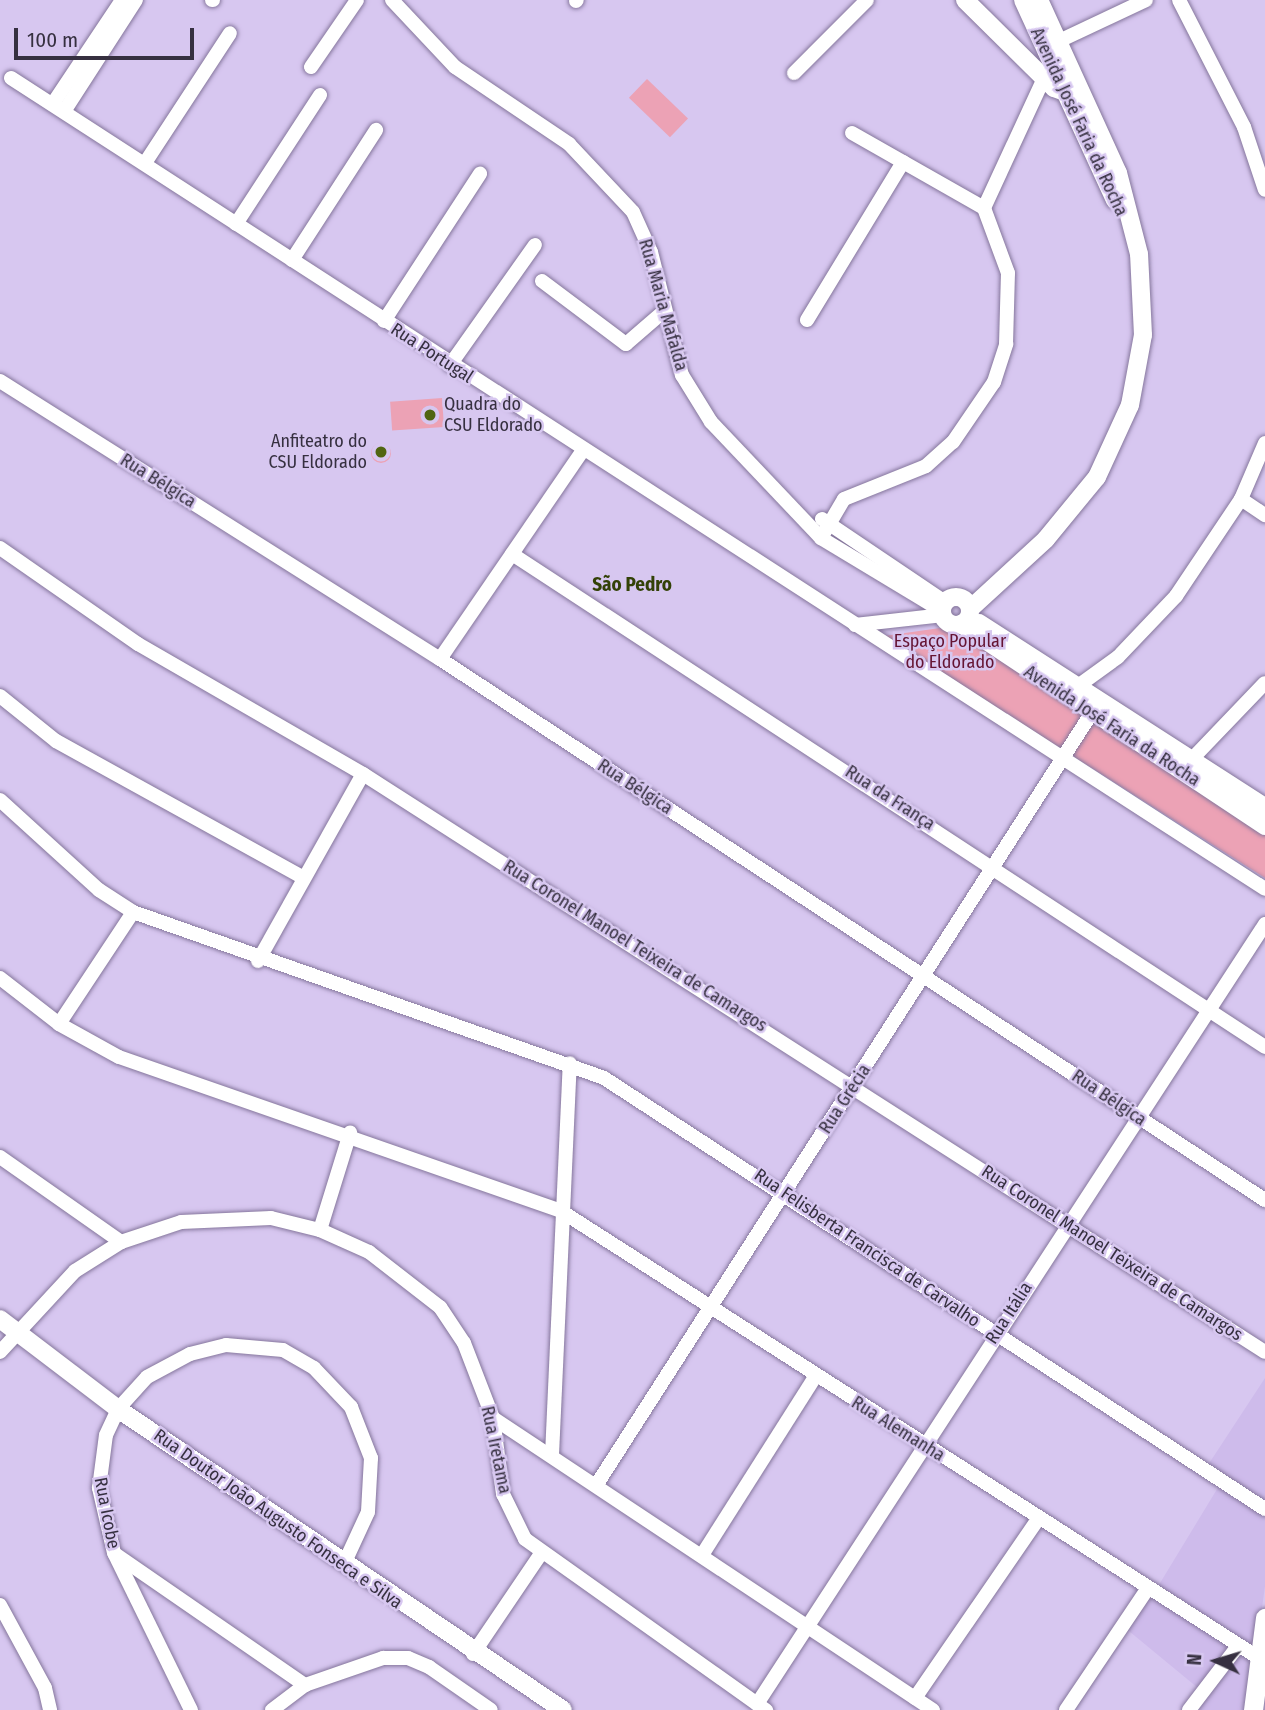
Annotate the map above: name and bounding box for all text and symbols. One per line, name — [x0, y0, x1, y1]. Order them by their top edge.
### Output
scale bar — [18, 14, 198, 58]
street label: Avenida José Faria da Rocha — [1026, 24, 1132, 220]
text: 100 m — [27, 27, 78, 53]
street label: Rua Maria Mafalda — [634, 237, 692, 373]
street label: Rua Portugal — [387, 318, 477, 388]
place label: Quadra do CSU Eldorado — [444, 394, 543, 436]
marker: Quadra do CSU Eldorado — [422, 407, 438, 423]
place label: Anfiteatro do CSU Eldorado — [268, 431, 367, 474]
marker: Anfiteatro do CSU Eldorado — [373, 444, 389, 460]
street label: Rua Bélgica — [116, 449, 200, 513]
district label: São Pedro — [592, 574, 672, 596]
park label: Espaço Popular do Eldorado — [894, 631, 1006, 674]
street label: Avenida José Faria da Rocha — [1020, 661, 1204, 791]
street label: Rua Bélgica — [593, 755, 677, 819]
street label: Rua da França — [841, 761, 939, 835]
street label: Rua Coronel Manoel Teixeira de Camargos — [499, 856, 771, 1036]
street label: Rua Grécia — [815, 1060, 875, 1138]
street label: Rua Bélgica — [1068, 1065, 1150, 1131]
street label: Rua Coronel Manoel Teixeira de Camargos — [977, 1160, 1247, 1346]
street label: Rua Felisberta Francisca de Carvalho — [750, 1164, 984, 1332]
street label: Rua Itália — [981, 1278, 1037, 1348]
street label: Rua Alemanha — [847, 1392, 949, 1466]
street label: Rua Iretama — [476, 1404, 516, 1496]
street label: Rua Doutor João Augusto Fonseca e Silva — [149, 1425, 407, 1613]
street label: Rua Icobe — [90, 1475, 124, 1551]
north arrow — [1181, 1626, 1251, 1696]
text: N — [1183, 1653, 1206, 1666]

